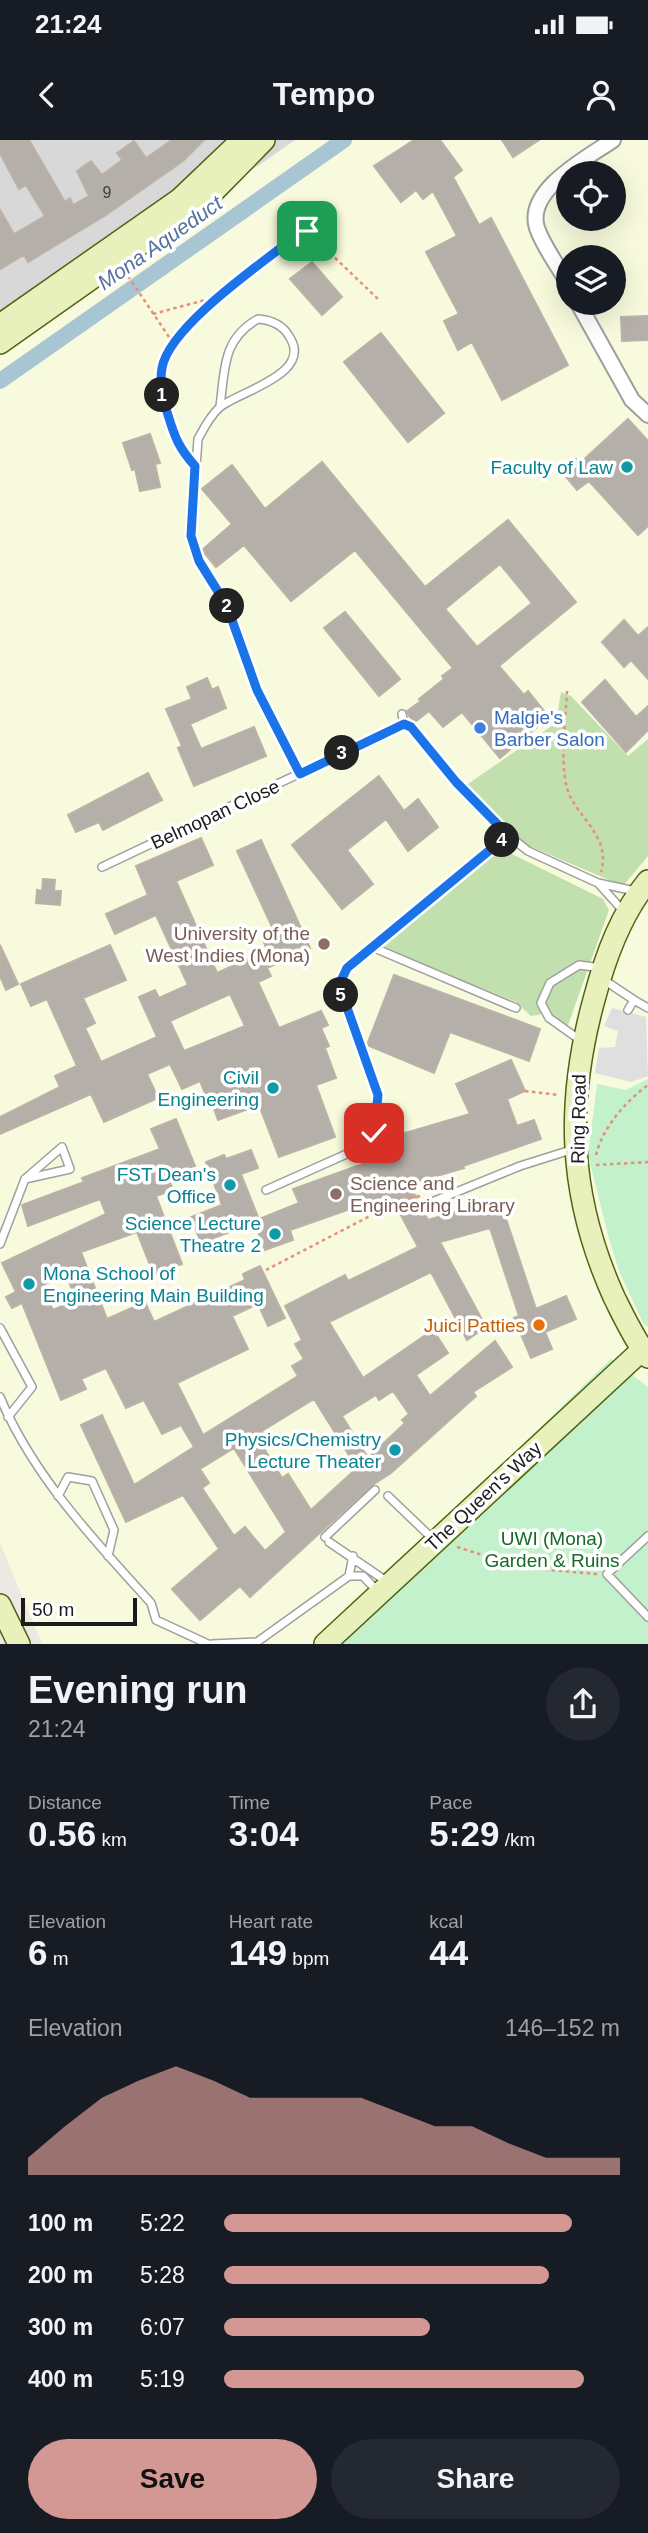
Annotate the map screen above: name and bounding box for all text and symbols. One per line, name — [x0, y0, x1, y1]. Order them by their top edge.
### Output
text: 21:24 — [35, 9, 102, 39]
icon: back — [28, 76, 66, 114]
text: Tempo — [273, 76, 375, 112]
icon: person — [582, 76, 620, 114]
map controls — [556, 161, 626, 315]
button: locate — [556, 161, 626, 231]
house number: 9 — [103, 184, 112, 201]
water label: Mona Aqueduct — [93, 191, 227, 294]
pin — [277, 201, 337, 261]
icon: arrive — [288, 212, 326, 250]
button: layers — [556, 245, 626, 315]
pin: 1 — [144, 378, 180, 412]
text: 1 — [156, 384, 167, 405]
place label: Faculty of Law — [491, 457, 613, 478]
marker: Faculty of Law — [619, 459, 635, 475]
pin: 2 — [210, 588, 244, 624]
text: 2 — [221, 595, 232, 616]
place label: Malgie's Barber Salon — [494, 707, 605, 750]
marker: Malgie's Barber Salon — [472, 720, 488, 736]
pin: 3 — [324, 736, 360, 770]
text: 3 — [336, 742, 347, 763]
street label: Belmopan Close — [148, 775, 283, 853]
pin: 4 — [484, 822, 520, 858]
text: 4 — [496, 829, 507, 850]
place label: University of the West Indies (Mona) — [146, 923, 310, 966]
marker: University of the West Indies (Mona) — [316, 936, 332, 952]
pin: 5 — [324, 978, 358, 1012]
text: 5 — [335, 984, 346, 1005]
place label: Civil Engineering — [158, 1067, 259, 1110]
street label: Ring Road — [567, 1074, 590, 1164]
marker: Civil Engineering — [265, 1080, 281, 1096]
pin — [344, 1103, 404, 1163]
icon: check — [355, 1114, 393, 1152]
place label: FST Dean's Office — [117, 1164, 216, 1207]
place label: Science and Engineering Library — [350, 1173, 515, 1216]
marker: FST Dean's Office — [222, 1177, 238, 1193]
marker: Science and Engineering Library — [328, 1186, 344, 1202]
place label: Science Lecture Theatre 2 — [125, 1213, 261, 1256]
marker: Science Lecture Theatre 2 — [267, 1226, 283, 1242]
place label: Mona School of Engineering Main Building — [43, 1263, 264, 1306]
marker: Mona School of Engineering Main Building — [21, 1276, 37, 1292]
place label: Juici Patties — [424, 1315, 525, 1336]
marker: Juici Patties — [531, 1317, 547, 1333]
place label: Physics/Chemistry Lecture Theater — [225, 1429, 382, 1472]
street label: The Queen's Way — [421, 1437, 546, 1555]
marker: Physics/Chemistry Lecture Theater — [387, 1442, 403, 1458]
park label: UWI (Mona) Garden & Ruins — [484, 1528, 620, 1571]
scale bar — [21, 1595, 136, 1627]
text: 50 m — [32, 1599, 74, 1620]
button: share — [546, 1667, 620, 1741]
text: Evening run — [28, 1669, 248, 1711]
text: 21:24 — [28, 1716, 86, 1742]
text: Distance — [28, 1792, 102, 1813]
text: Time — [229, 1792, 270, 1813]
text: Pace — [429, 1792, 473, 1813]
text: 0.56 — [28, 1814, 96, 1853]
text: 3:04 — [229, 1814, 299, 1853]
text: 5:29 — [429, 1814, 499, 1853]
text: km — [96, 1829, 127, 1850]
text: /km — [499, 1829, 535, 1850]
text: Elevation — [28, 1911, 106, 1932]
text: Heart rate — [229, 1911, 313, 1932]
text: kcal — [429, 1911, 463, 1932]
text: 6 — [28, 1933, 47, 1972]
text: 149 — [229, 1933, 287, 1972]
text: 44 — [429, 1933, 468, 1972]
text: m — [47, 1948, 69, 1969]
text: bpm — [287, 1948, 329, 1969]
text: Elevation — [28, 2015, 123, 2041]
text: 146–152 m — [505, 2015, 620, 2041]
text: 100 m — [28, 2210, 93, 2236]
text: 5:22 — [140, 2210, 185, 2236]
text: 200 m — [28, 2262, 93, 2288]
text: 5:28 — [140, 2262, 185, 2288]
text: 300 m — [28, 2314, 93, 2340]
text: 6:07 — [140, 2314, 185, 2340]
text: 400 m — [28, 2366, 93, 2392]
text: 5:19 — [140, 2366, 185, 2392]
button: Save — [28, 2439, 317, 2519]
button: Share — [331, 2439, 620, 2519]

